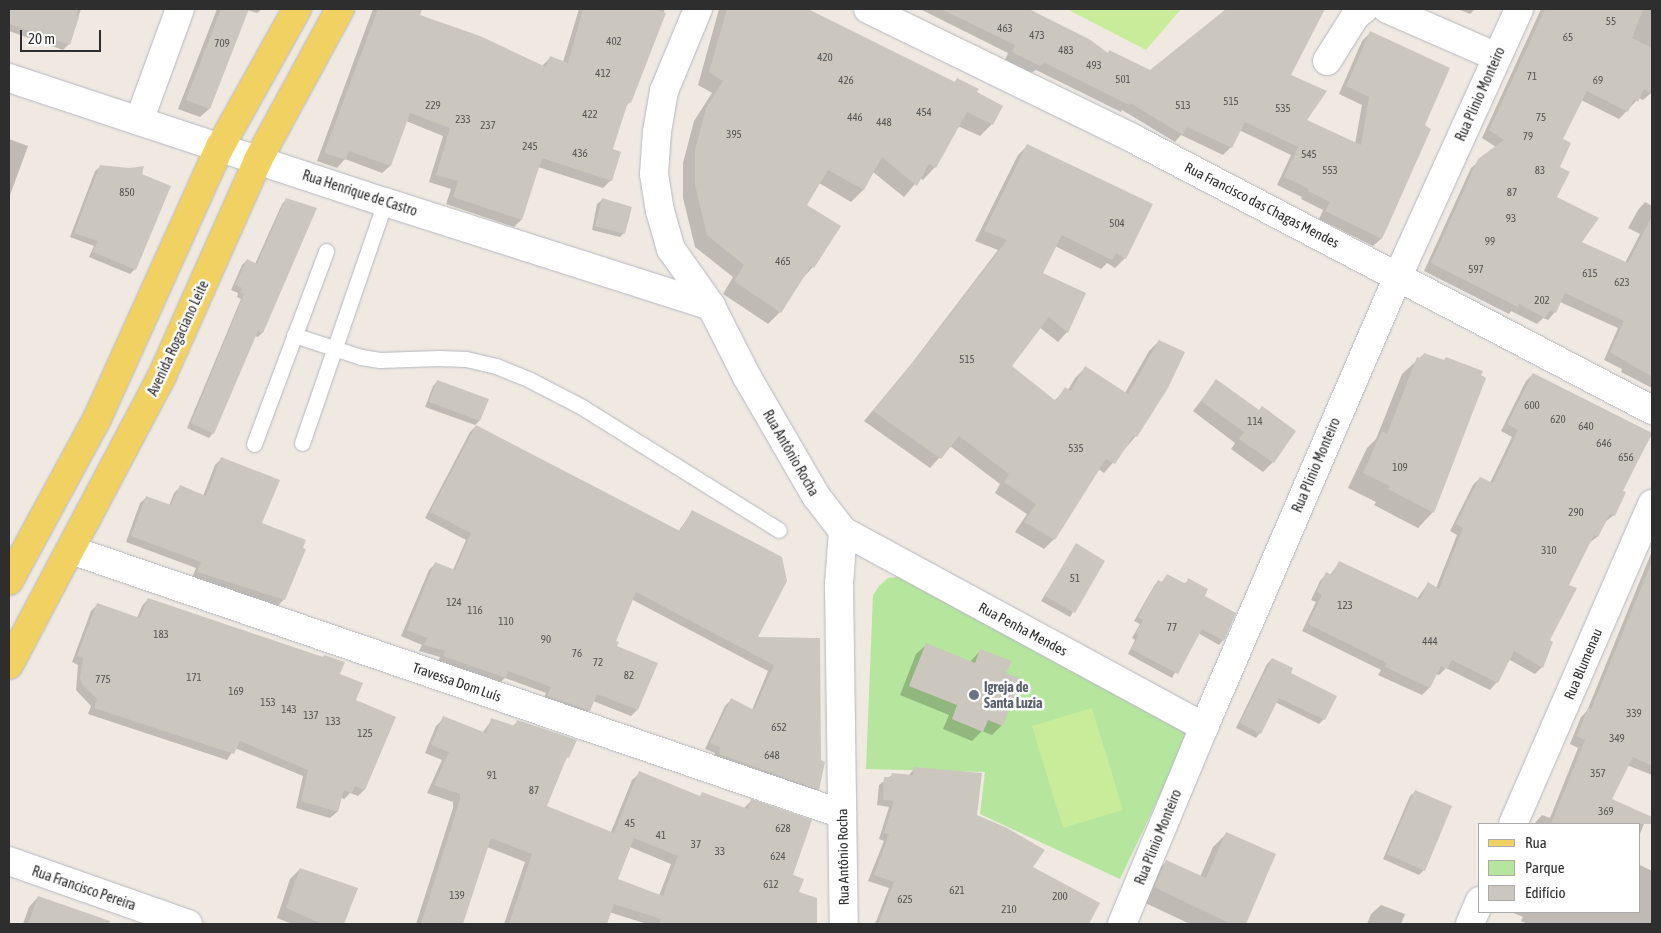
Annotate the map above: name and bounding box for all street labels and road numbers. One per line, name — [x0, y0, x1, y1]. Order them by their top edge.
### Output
street label: Rua Plinio Monteiro — [1452, 44, 1508, 144]
street label: Rua Francisco das Chagas Mendes — [1182, 159, 1342, 251]
street label: Rua Henrique de Castro — [300, 166, 420, 220]
street label: Avenida Rogaciano Leite — [144, 278, 212, 398]
street label: Rua Antônio Rocha — [760, 407, 822, 499]
street label: Rua Plinio Monteiro — [1288, 415, 1344, 515]
street label: Rua Penha Mendes — [976, 599, 1070, 659]
street label: Rua Blumenau — [1560, 626, 1606, 702]
street label: Travessa Dom Luís — [410, 659, 504, 705]
street label: Rua Plinio Monteiro — [1131, 787, 1185, 887]
street label: Rua Antônio Rocha — [834, 808, 852, 906]
street label: Rua Francisco Pereira — [30, 862, 138, 914]

